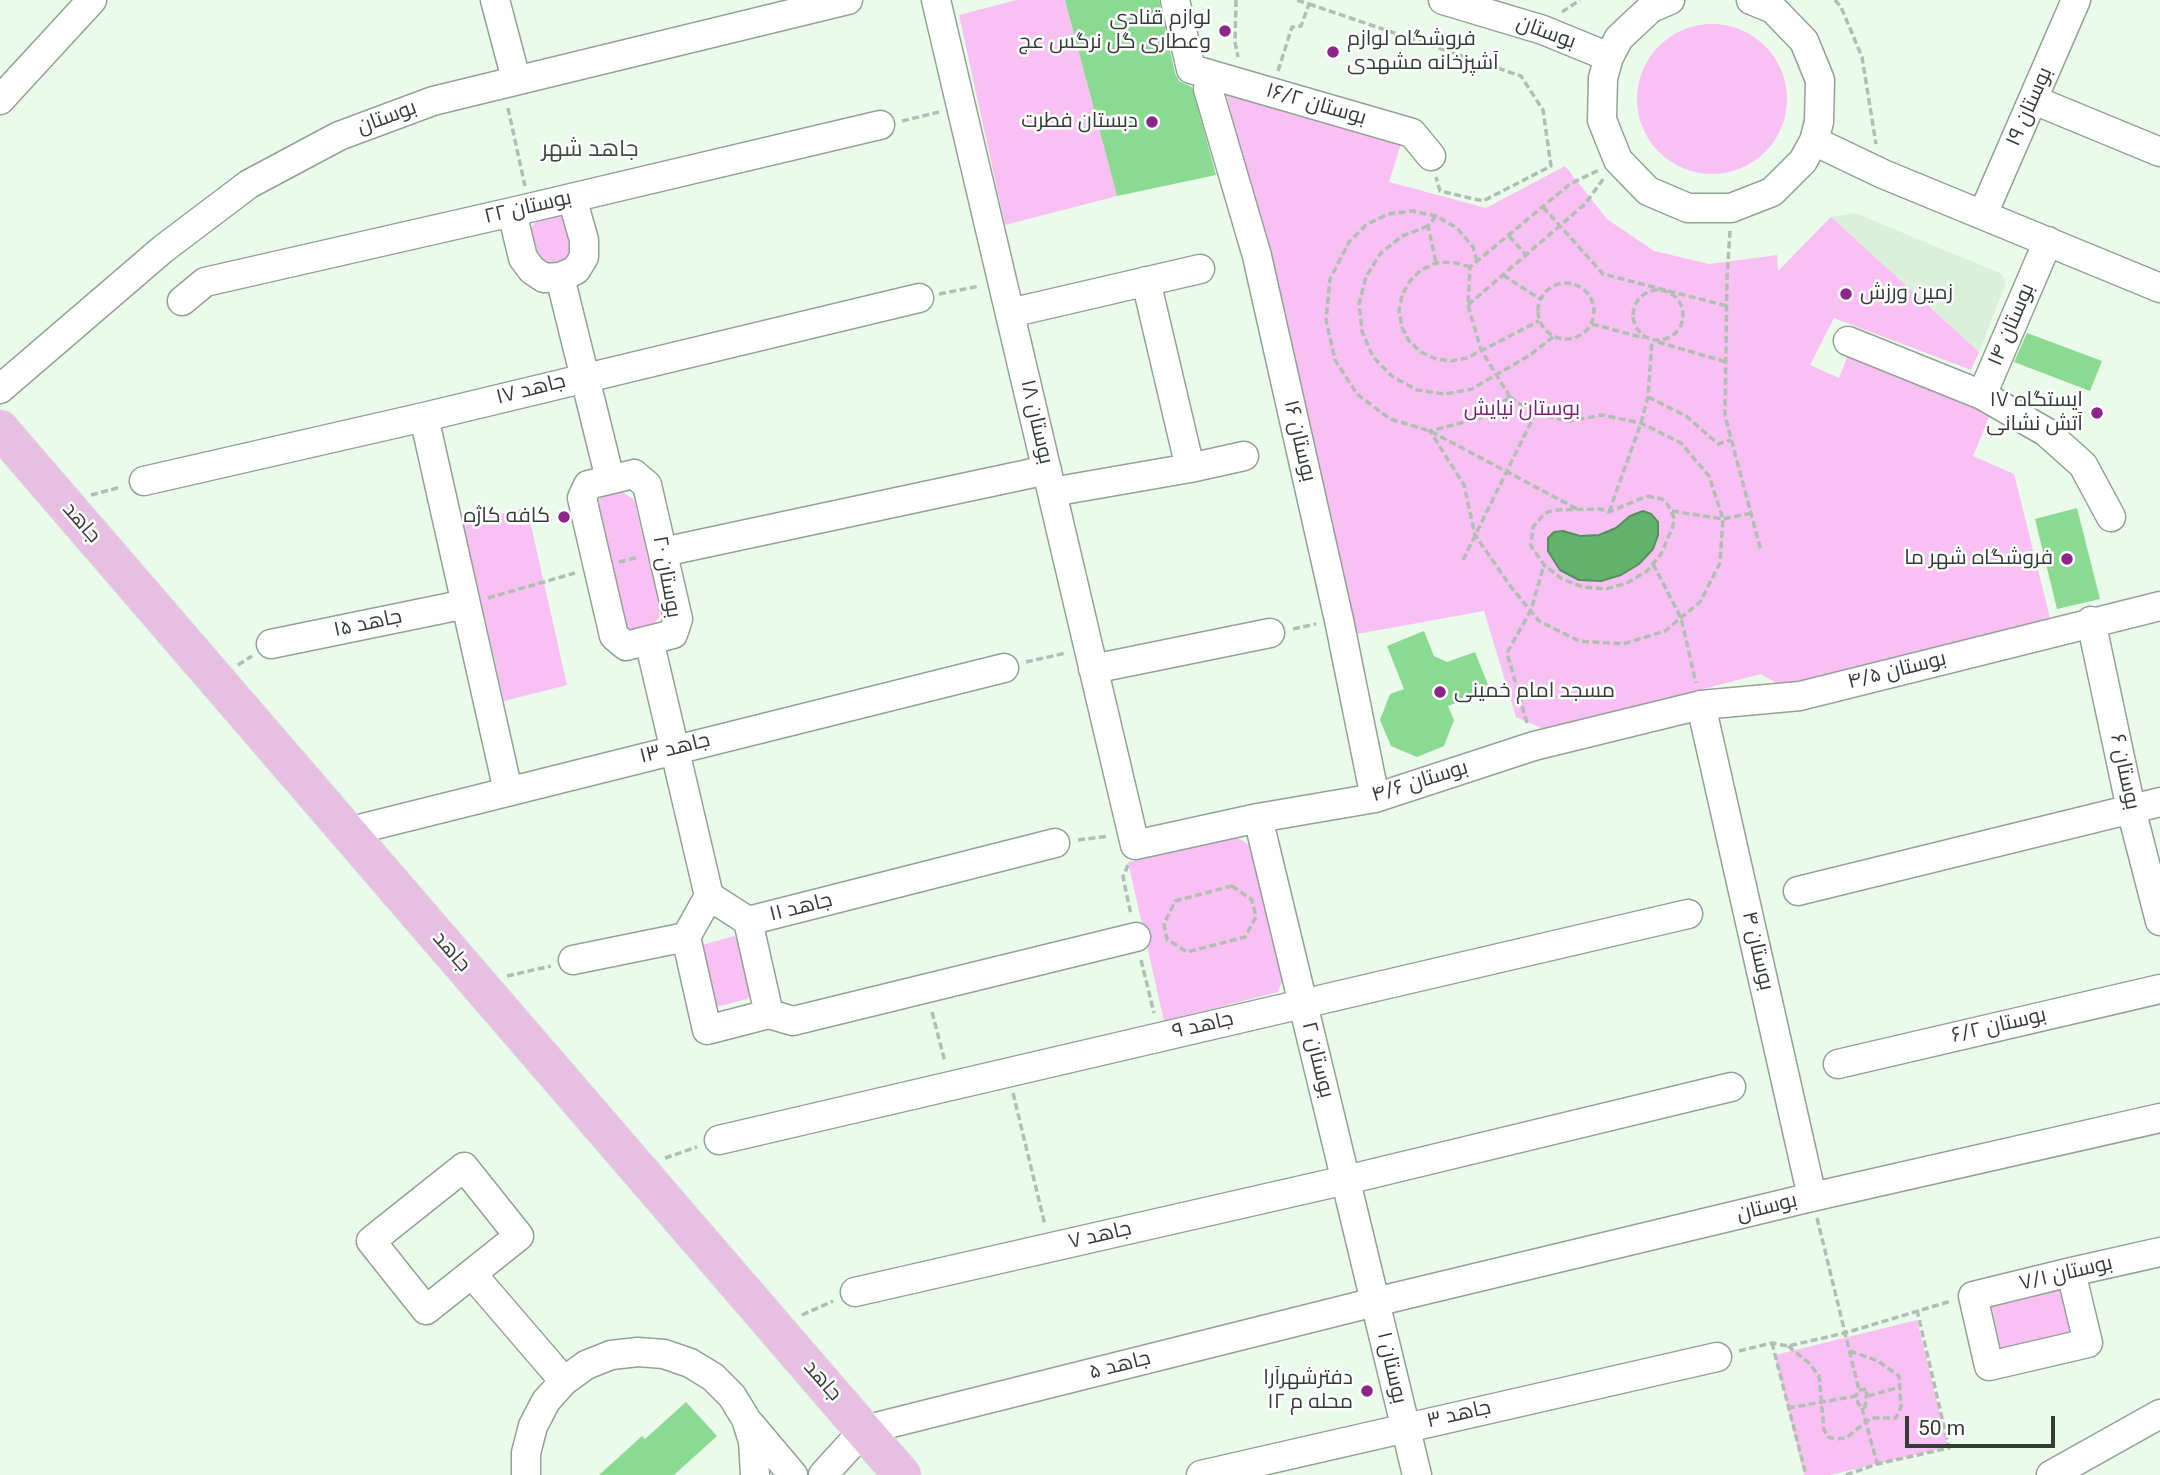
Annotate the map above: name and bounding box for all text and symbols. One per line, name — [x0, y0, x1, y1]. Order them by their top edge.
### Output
place label: لوازم قنادی وعطاری گل نرگس عج — [1018, 6, 1211, 56]
street label: بوستان — [1513, 11, 1579, 55]
marker: لوازم قنادی وعطاری گل نرگس عج — [1217, 23, 1233, 39]
place label: فروشگاه لوازم آشپزخانه مشهدی — [1347, 27, 1499, 77]
marker: فروشگاه لوازم آشپزخانه مشهدی — [1325, 44, 1341, 60]
street label: بوستان ۱۹ — [2001, 63, 2059, 151]
street label: بوستان ۱۶/۲ — [1263, 79, 1369, 131]
street label: بوستان — [354, 96, 420, 140]
place label: دبستان فطرت — [1021, 109, 1138, 135]
marker: دبستان فطرت — [1144, 114, 1160, 130]
district label: جاهد شهر — [542, 136, 638, 164]
street label: بوستان ۲۲ — [482, 186, 574, 230]
street label: بوستان ۱۴ — [1983, 280, 2041, 370]
place label: زمین ورزش — [1860, 281, 1953, 307]
marker: زمین ورزش — [1838, 286, 1854, 302]
street label: جاهد ۱۷ — [494, 369, 568, 411]
street label: بوستان ۱۸ — [1014, 377, 1058, 467]
place label: ایستگاه ۱۷ آتش نشانی — [1986, 388, 2083, 438]
park label: بوستان نیایش — [1464, 397, 1580, 423]
street label: بوستان ۱۶ — [1277, 398, 1321, 484]
marker: ایستگاه ۱۷ آتش نشانی — [2089, 405, 2105, 421]
street label: جاهد — [56, 497, 106, 549]
place label: کافه کاژه — [463, 504, 550, 530]
marker: کافه کاژه — [556, 509, 572, 525]
street label: بوستان ۲۰ — [646, 534, 686, 620]
place label: فروشگاه شهر ما — [1904, 546, 2053, 572]
marker: فروشگاه شهر ما — [2059, 551, 2075, 567]
street label: جاهد ۱۵ — [332, 605, 404, 643]
street label: بوستان ۴/۵ — [1845, 647, 1949, 695]
place label: مسجد امام خمینی — [1454, 679, 1615, 705]
marker: مسجد امام خمینی — [1432, 684, 1448, 700]
street label: جاهد ۱۳ — [637, 728, 713, 770]
street label: بوستان ۶ — [2104, 732, 2144, 812]
street label: بوستان ۴/۶ — [1369, 755, 1471, 809]
street label: جاهد ۱۱ — [767, 888, 835, 928]
street label: بوستان ۴ — [1736, 909, 1778, 993]
street label: جاهد — [426, 926, 476, 978]
street label: بوستان ۶/۲ — [1949, 1003, 2049, 1049]
street label: جاهد ۹ — [1170, 1007, 1236, 1045]
street label: بوستان ۲ — [1295, 1019, 1339, 1101]
street label: بوستان — [1734, 1188, 1800, 1228]
street label: جاهد ۷ — [1066, 1217, 1134, 1255]
street label: بوستان ۷/۱ — [2017, 1251, 2115, 1297]
street label: بوستان ۱ — [1370, 1330, 1412, 1406]
street label: جاهد ۵ — [1087, 1346, 1153, 1386]
street label: جاهد — [797, 1355, 847, 1407]
place label: دفترشهرآرا محله م ۱۲ — [1263, 1366, 1353, 1416]
marker: دفترشهرآرا محله م ۱۲ — [1359, 1383, 1375, 1399]
street label: جاهد ۳ — [1424, 1395, 1494, 1435]
scale bar — [1908, 1402, 2058, 1446]
text: 50 m — [1918, 1416, 1965, 1440]

